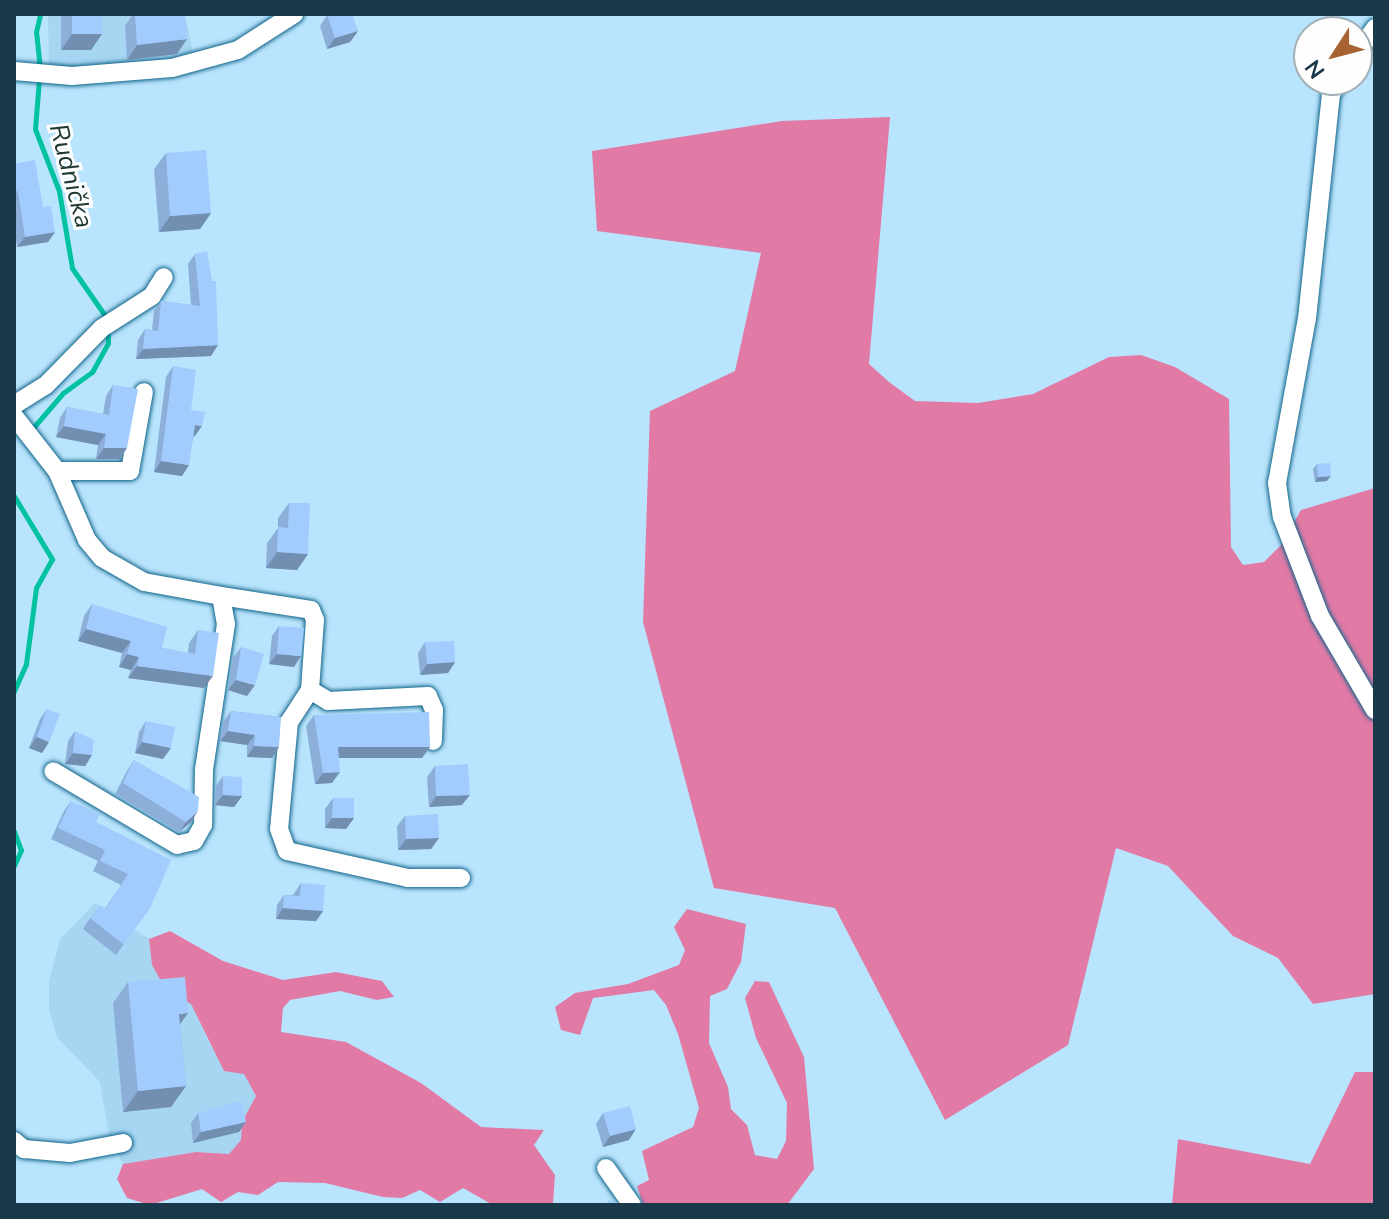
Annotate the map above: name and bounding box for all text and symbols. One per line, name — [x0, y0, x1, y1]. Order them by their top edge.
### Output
north arrow — [1293, 16, 1373, 96]
text: N — [1298, 53, 1332, 84]
water label: Rudnička — [42, 120, 100, 232]

